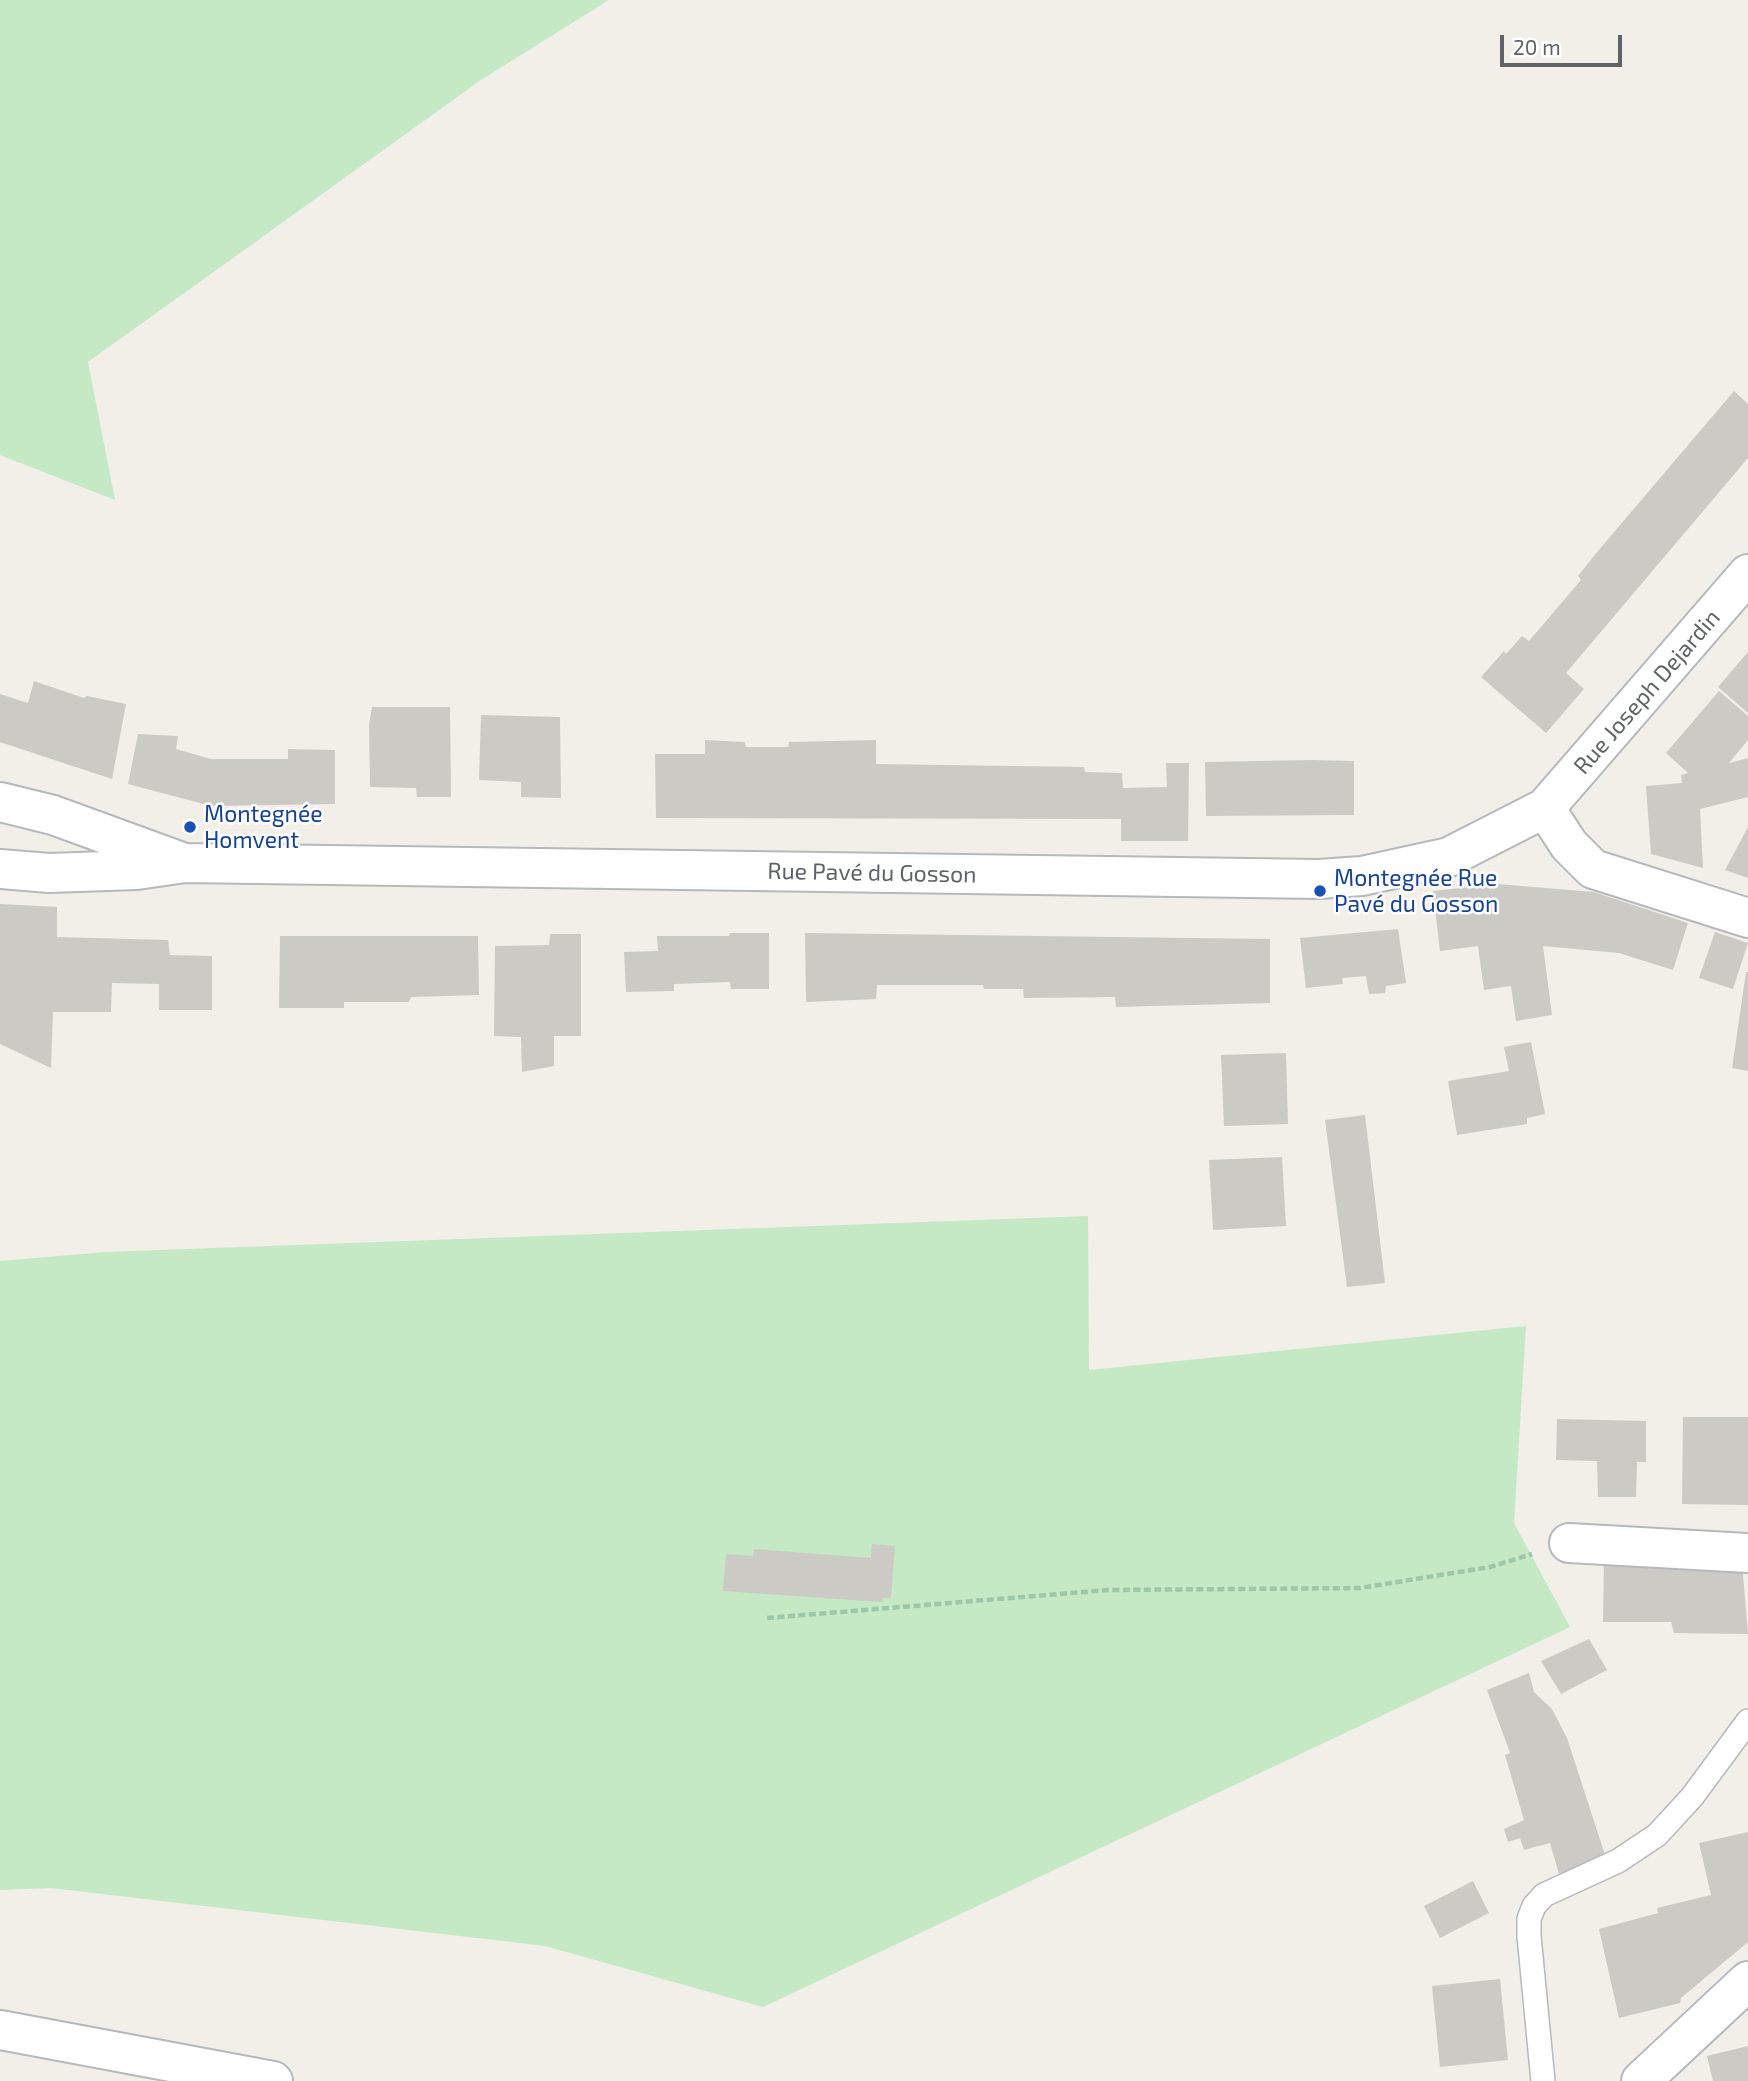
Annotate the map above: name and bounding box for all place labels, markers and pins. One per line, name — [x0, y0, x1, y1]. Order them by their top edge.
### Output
place label: Montegnée Homvent — [204, 800, 323, 854]
marker: Montegnée Homvent — [182, 819, 198, 835]
place label: Montegnée Rue Pavé du Gosson — [1334, 864, 1498, 918]
marker: Montegnée Rue Pavé du Gosson — [1312, 883, 1328, 899]

